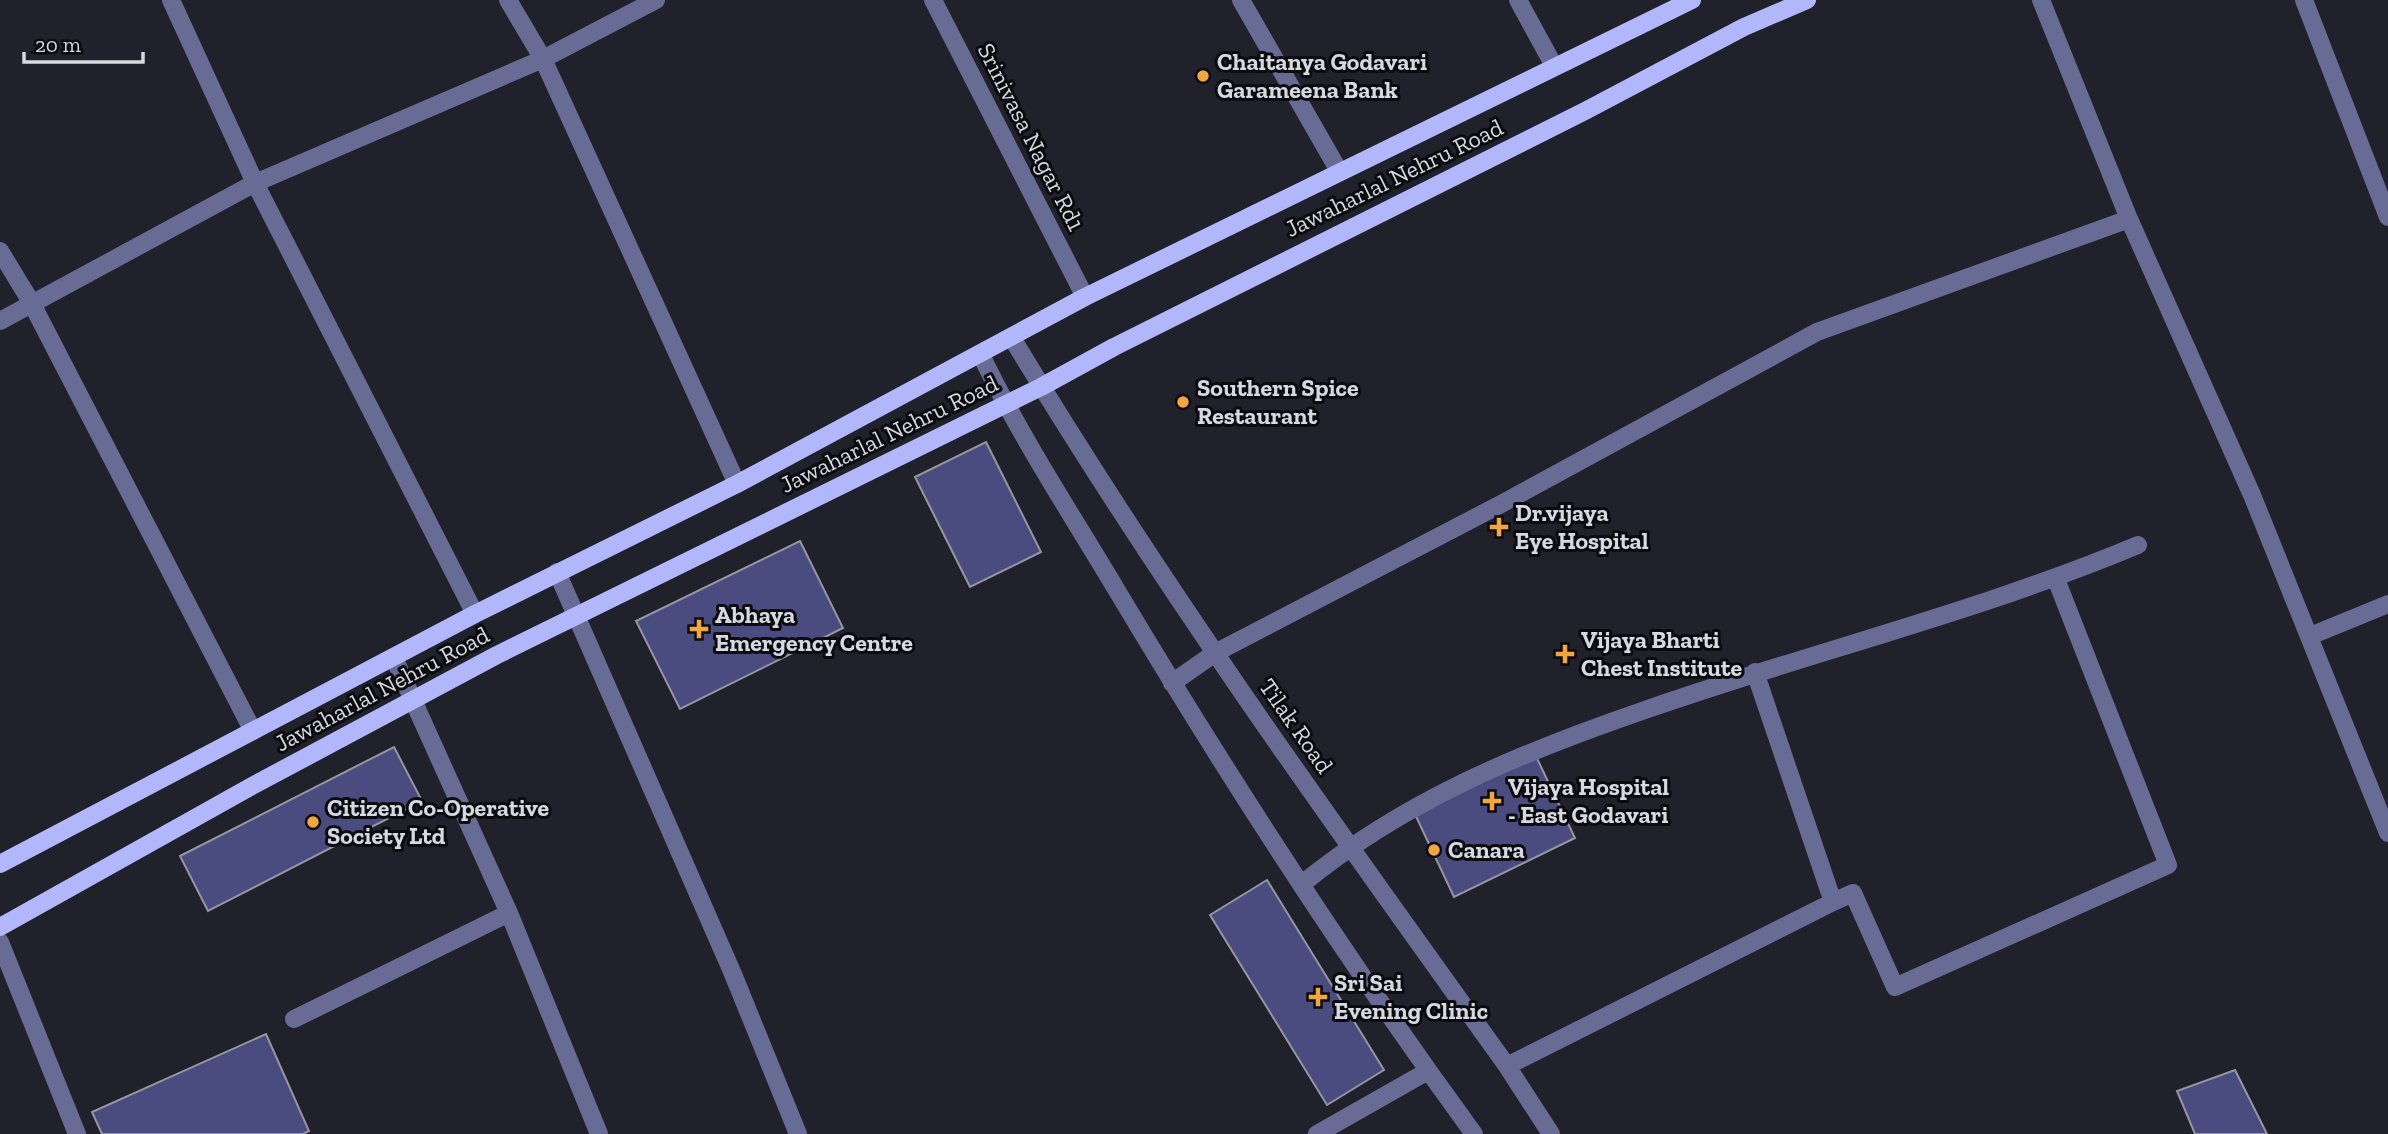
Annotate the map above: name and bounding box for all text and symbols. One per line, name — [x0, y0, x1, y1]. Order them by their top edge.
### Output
scale bar — [24, 21, 144, 65]
text: 20 m — [35, 32, 81, 57]
street label: Srinivasa Nagar Rd1 — [972, 38, 1091, 235]
place label: Chaitanya Godavari Garameena Bank — [1217, 47, 1427, 104]
marker: Chaitanya Godavari Garameena Bank — [1195, 68, 1211, 84]
street label: Jawaharlal Nehru Road — [1280, 112, 1507, 243]
street label: Jawaharlal Nehru Road — [775, 368, 1002, 499]
place label: Southern Spice Restaurant — [1197, 373, 1359, 430]
marker: Southern Spice Restaurant — [1175, 394, 1191, 410]
place label: Dr.vijaya Eye Hospital — [1515, 498, 1649, 555]
marker: Dr.vijaya Eye Hospital — [1489, 517, 1509, 537]
place label: Abhaya Emergency Centre — [715, 600, 913, 657]
marker: Abhaya Emergency Centre — [689, 619, 709, 639]
street label: Jawaharlal Nehru Road — [270, 620, 494, 757]
place label: Vijaya Bharti Chest Institute — [1581, 625, 1742, 682]
marker: Vijaya Bharti Chest Institute — [1555, 644, 1575, 664]
street label: Tilak Road — [1253, 673, 1340, 779]
place label: Vijaya Hospital - East Godavari — [1508, 772, 1669, 829]
marker: Vijaya Hospital - East Godavari — [1482, 791, 1502, 811]
place label: Citizen Co-Operative Society Ltd — [327, 793, 550, 850]
marker: Citizen Co-Operative Society Ltd — [305, 814, 321, 830]
place label: Canara — [1448, 835, 1525, 864]
marker: Canara — [1426, 842, 1442, 858]
place label: Sri Sai Evening Clinic — [1334, 968, 1488, 1025]
marker: Sri Sai Evening Clinic — [1308, 987, 1328, 1007]

